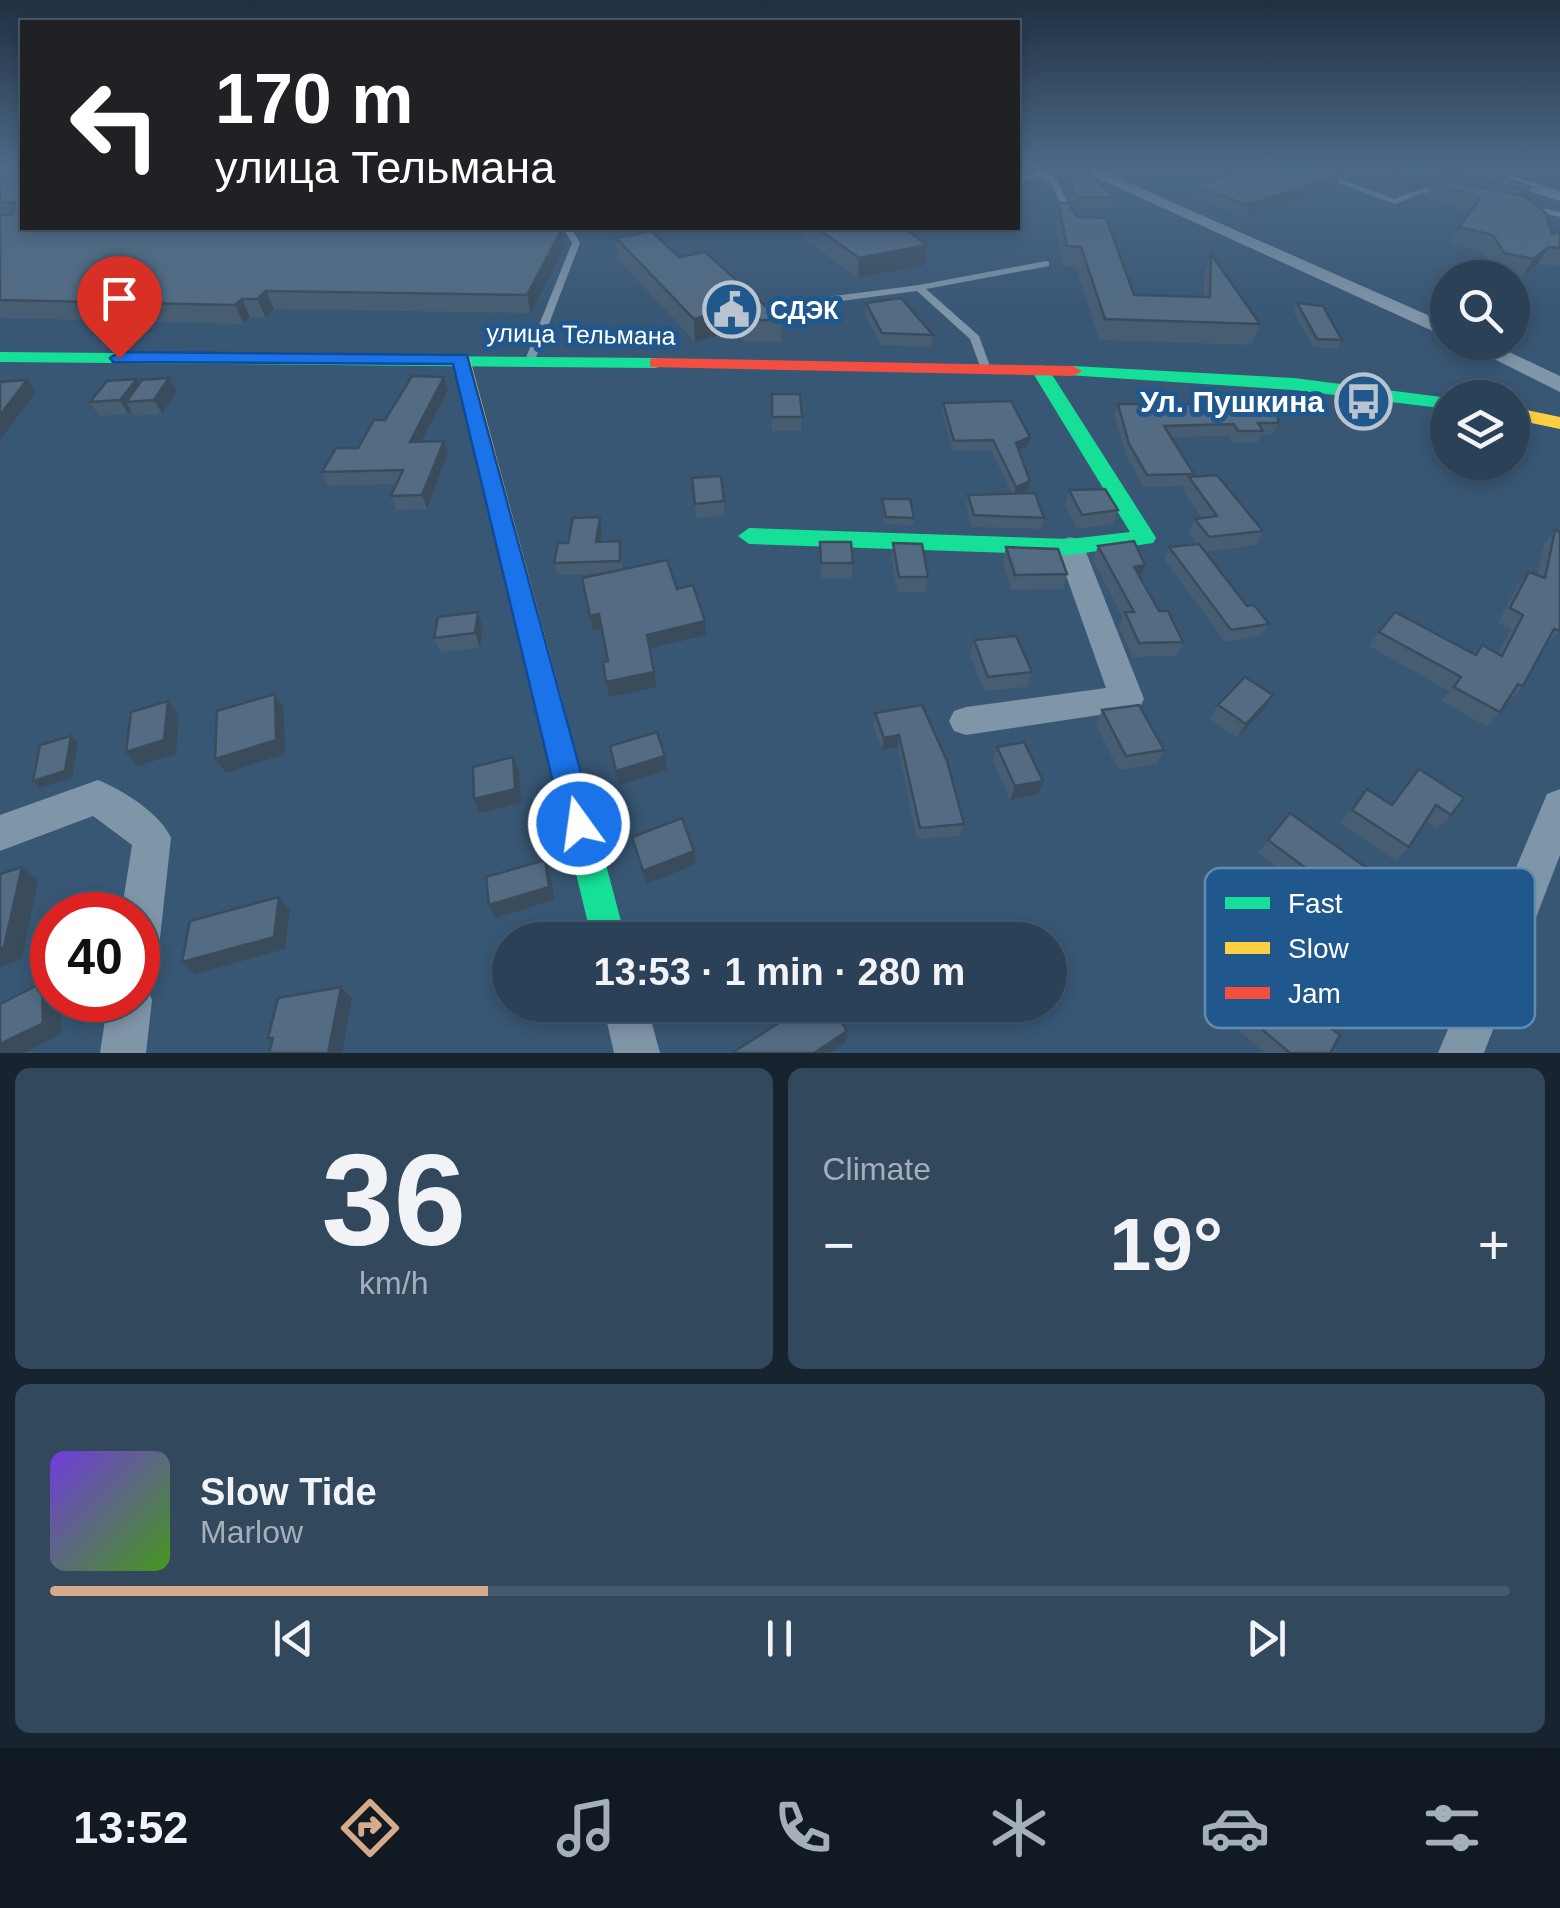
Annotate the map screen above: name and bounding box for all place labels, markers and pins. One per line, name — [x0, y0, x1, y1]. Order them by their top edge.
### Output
pin — [77, 256, 162, 359]
public building icon: СДЭК — [701, 280, 761, 340]
place label: СДЭК — [770, 296, 839, 324]
bus stop icon: Ул. Пушкина — [1333, 371, 1393, 431]
place label: Ул. Пушкина — [1140, 385, 1324, 418]

